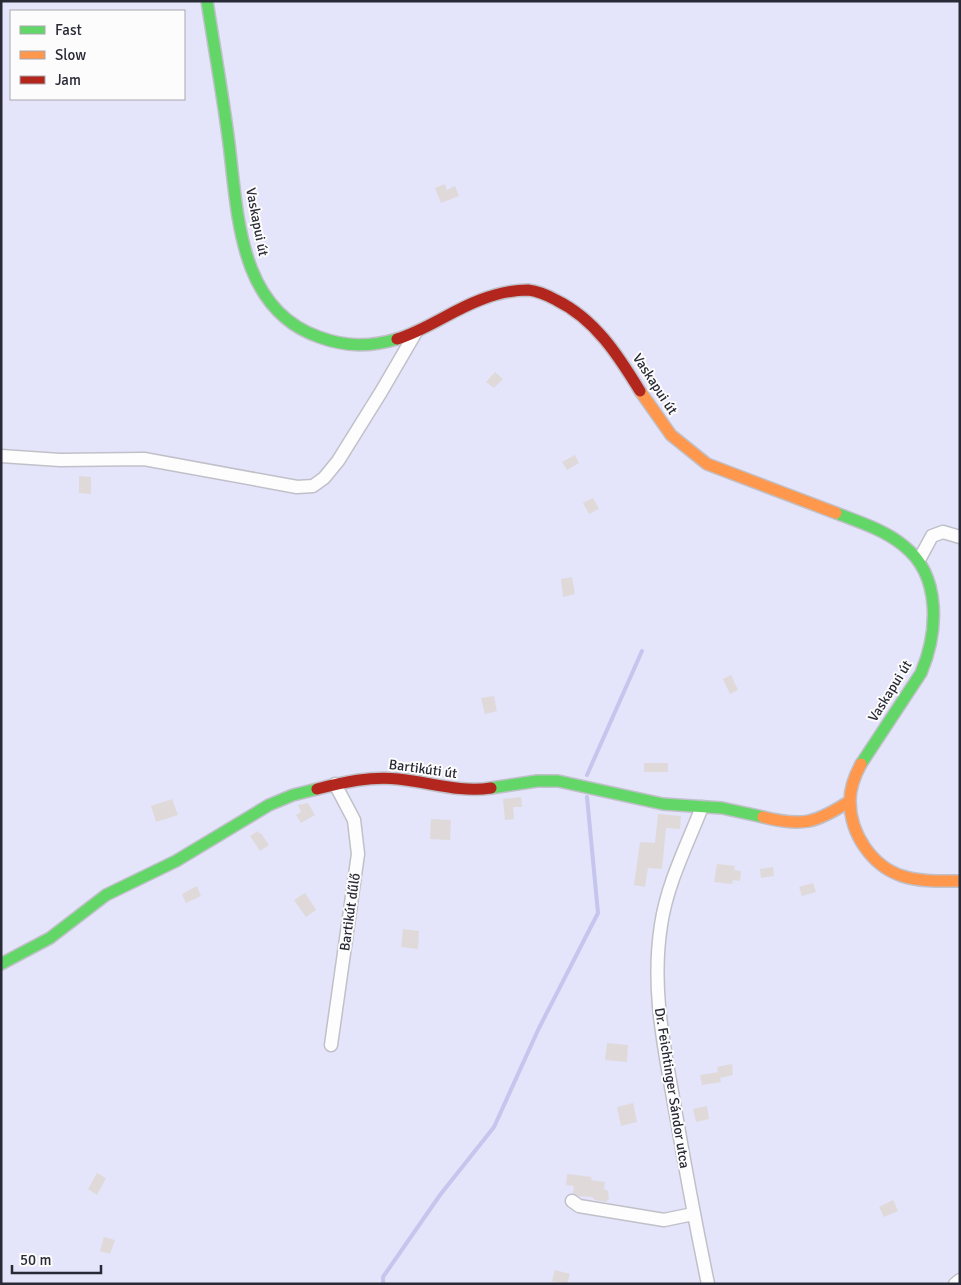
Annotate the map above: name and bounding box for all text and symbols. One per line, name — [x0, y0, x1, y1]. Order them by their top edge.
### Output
legend — [10, 10, 185, 100]
text: Fast — [55, 21, 82, 39]
text: Slow — [55, 46, 86, 64]
text: Jam — [55, 71, 81, 89]
street label: Vaskapui út — [242, 186, 272, 258]
street label: Vaskapui út — [629, 350, 681, 418]
street label: Vaskapui út — [864, 657, 916, 725]
street label: Bartikúti út — [388, 756, 458, 782]
street label: Bartikút dűlő — [336, 872, 364, 952]
street label: Dr. Feichtinger Sándor utca — [651, 1006, 693, 1170]
scale bar — [12, 1242, 101, 1274]
text: 50 m — [20, 1251, 51, 1269]

